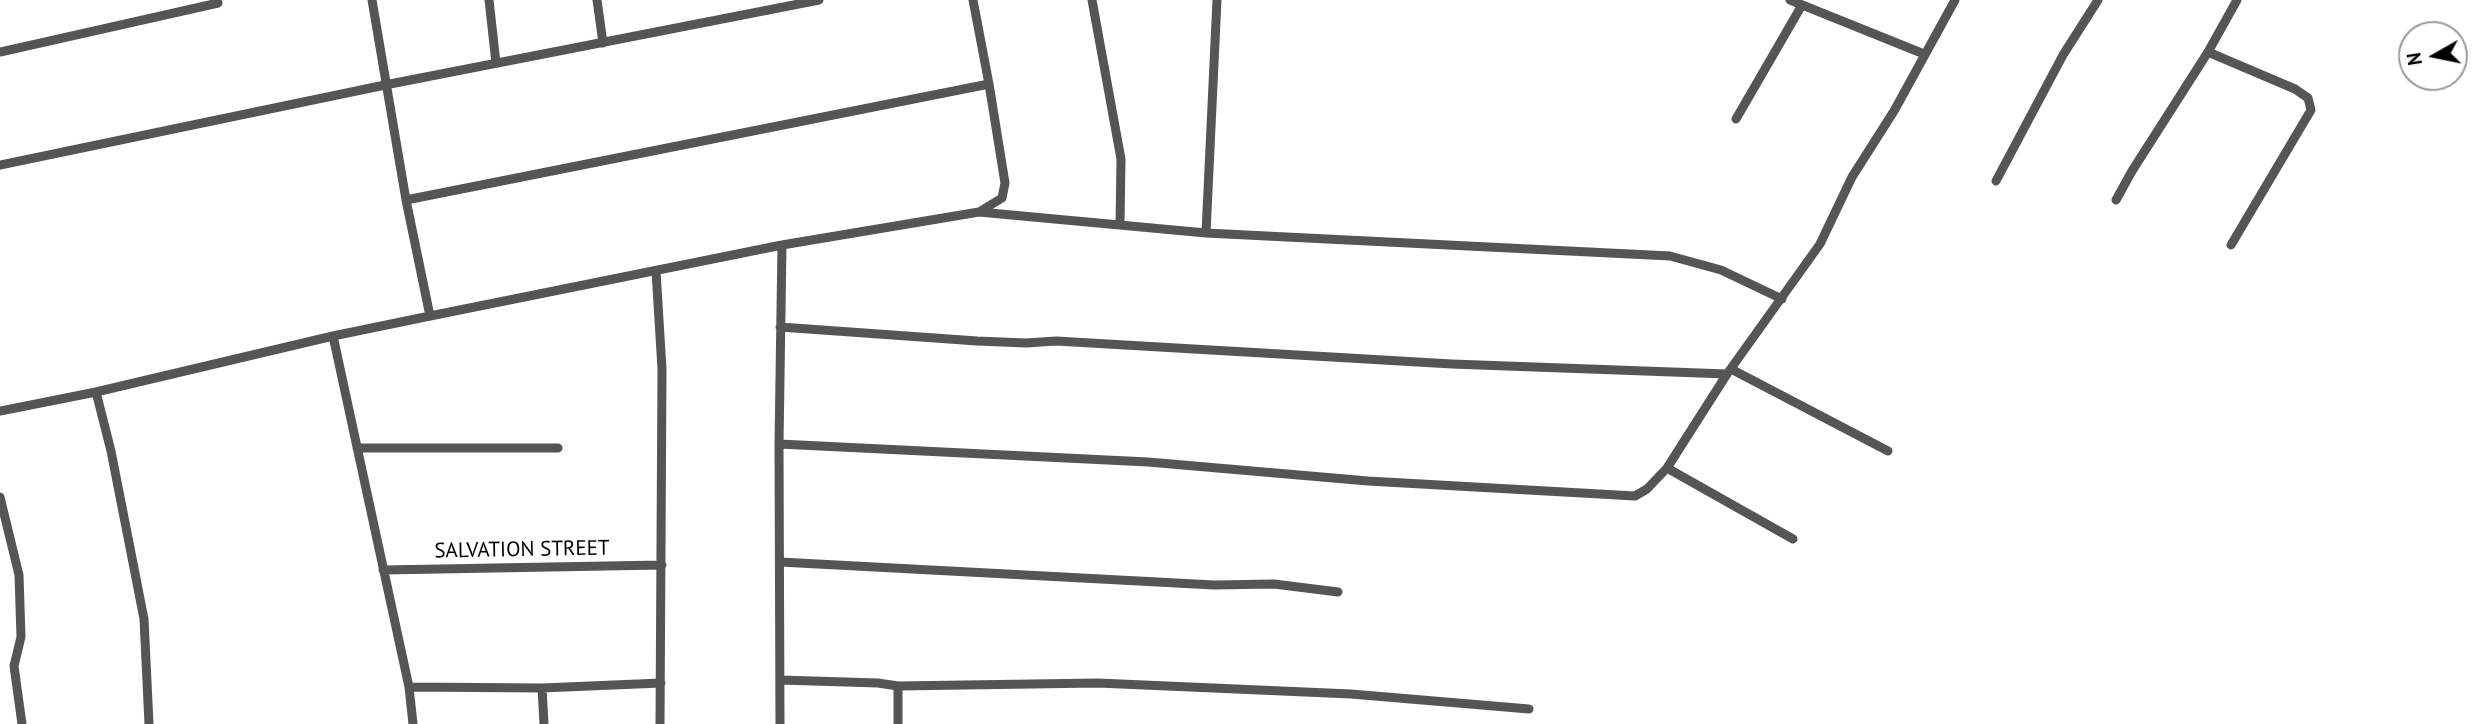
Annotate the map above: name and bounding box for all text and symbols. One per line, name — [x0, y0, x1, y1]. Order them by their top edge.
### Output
north arrow — [2398, 21, 2468, 91]
text: N — [2401, 51, 2427, 67]
street label: SALVATION STREET — [434, 536, 610, 564]

